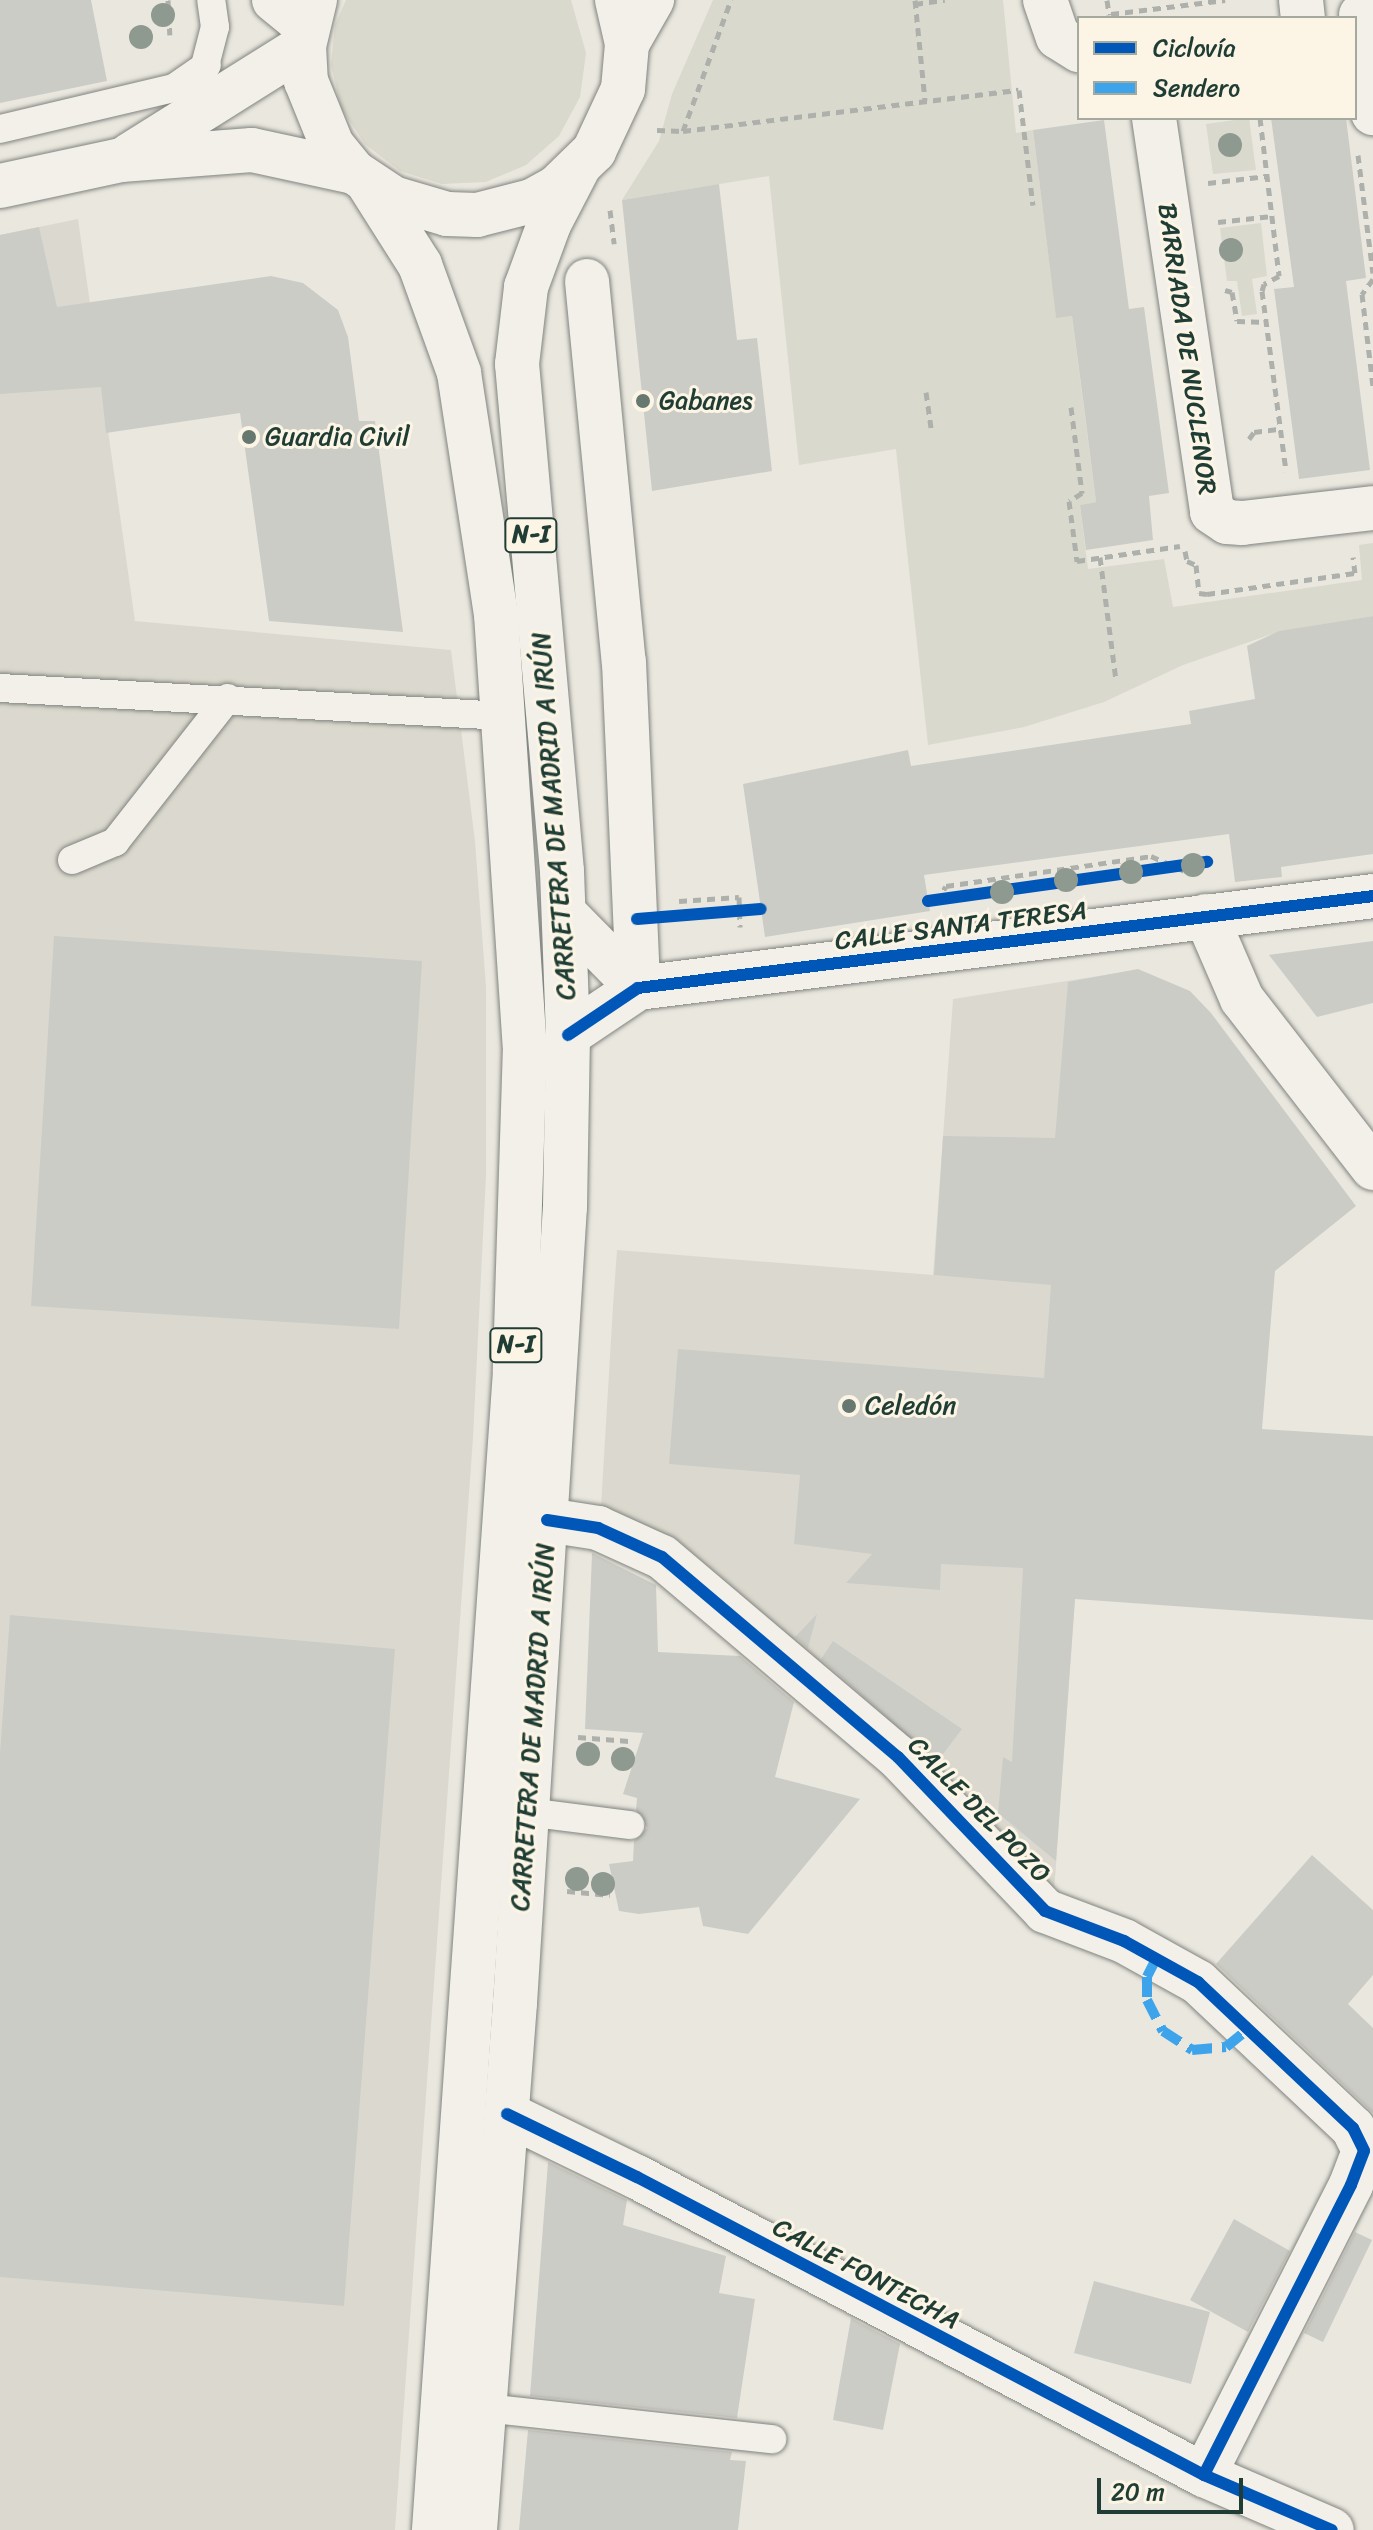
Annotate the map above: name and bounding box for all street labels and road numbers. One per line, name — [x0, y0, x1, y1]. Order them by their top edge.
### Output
street label: BARRIADA DE NUCLENOR — [1151, 201, 1223, 497]
road number: N-I — [503, 515, 559, 555]
street label: CARRETERA DE MADRID A IRÚN — [526, 631, 582, 1001]
street label: CALLE SANTA TERESA — [833, 895, 1089, 957]
road number: N-I — [488, 1325, 544, 1365]
street label: CARRETERA DE MADRID A IRÚN — [505, 1542, 561, 1912]
street label: CALLE DEL POZO — [901, 1730, 1057, 1890]
street label: CALLE FONTECHA — [767, 2212, 965, 2336]

